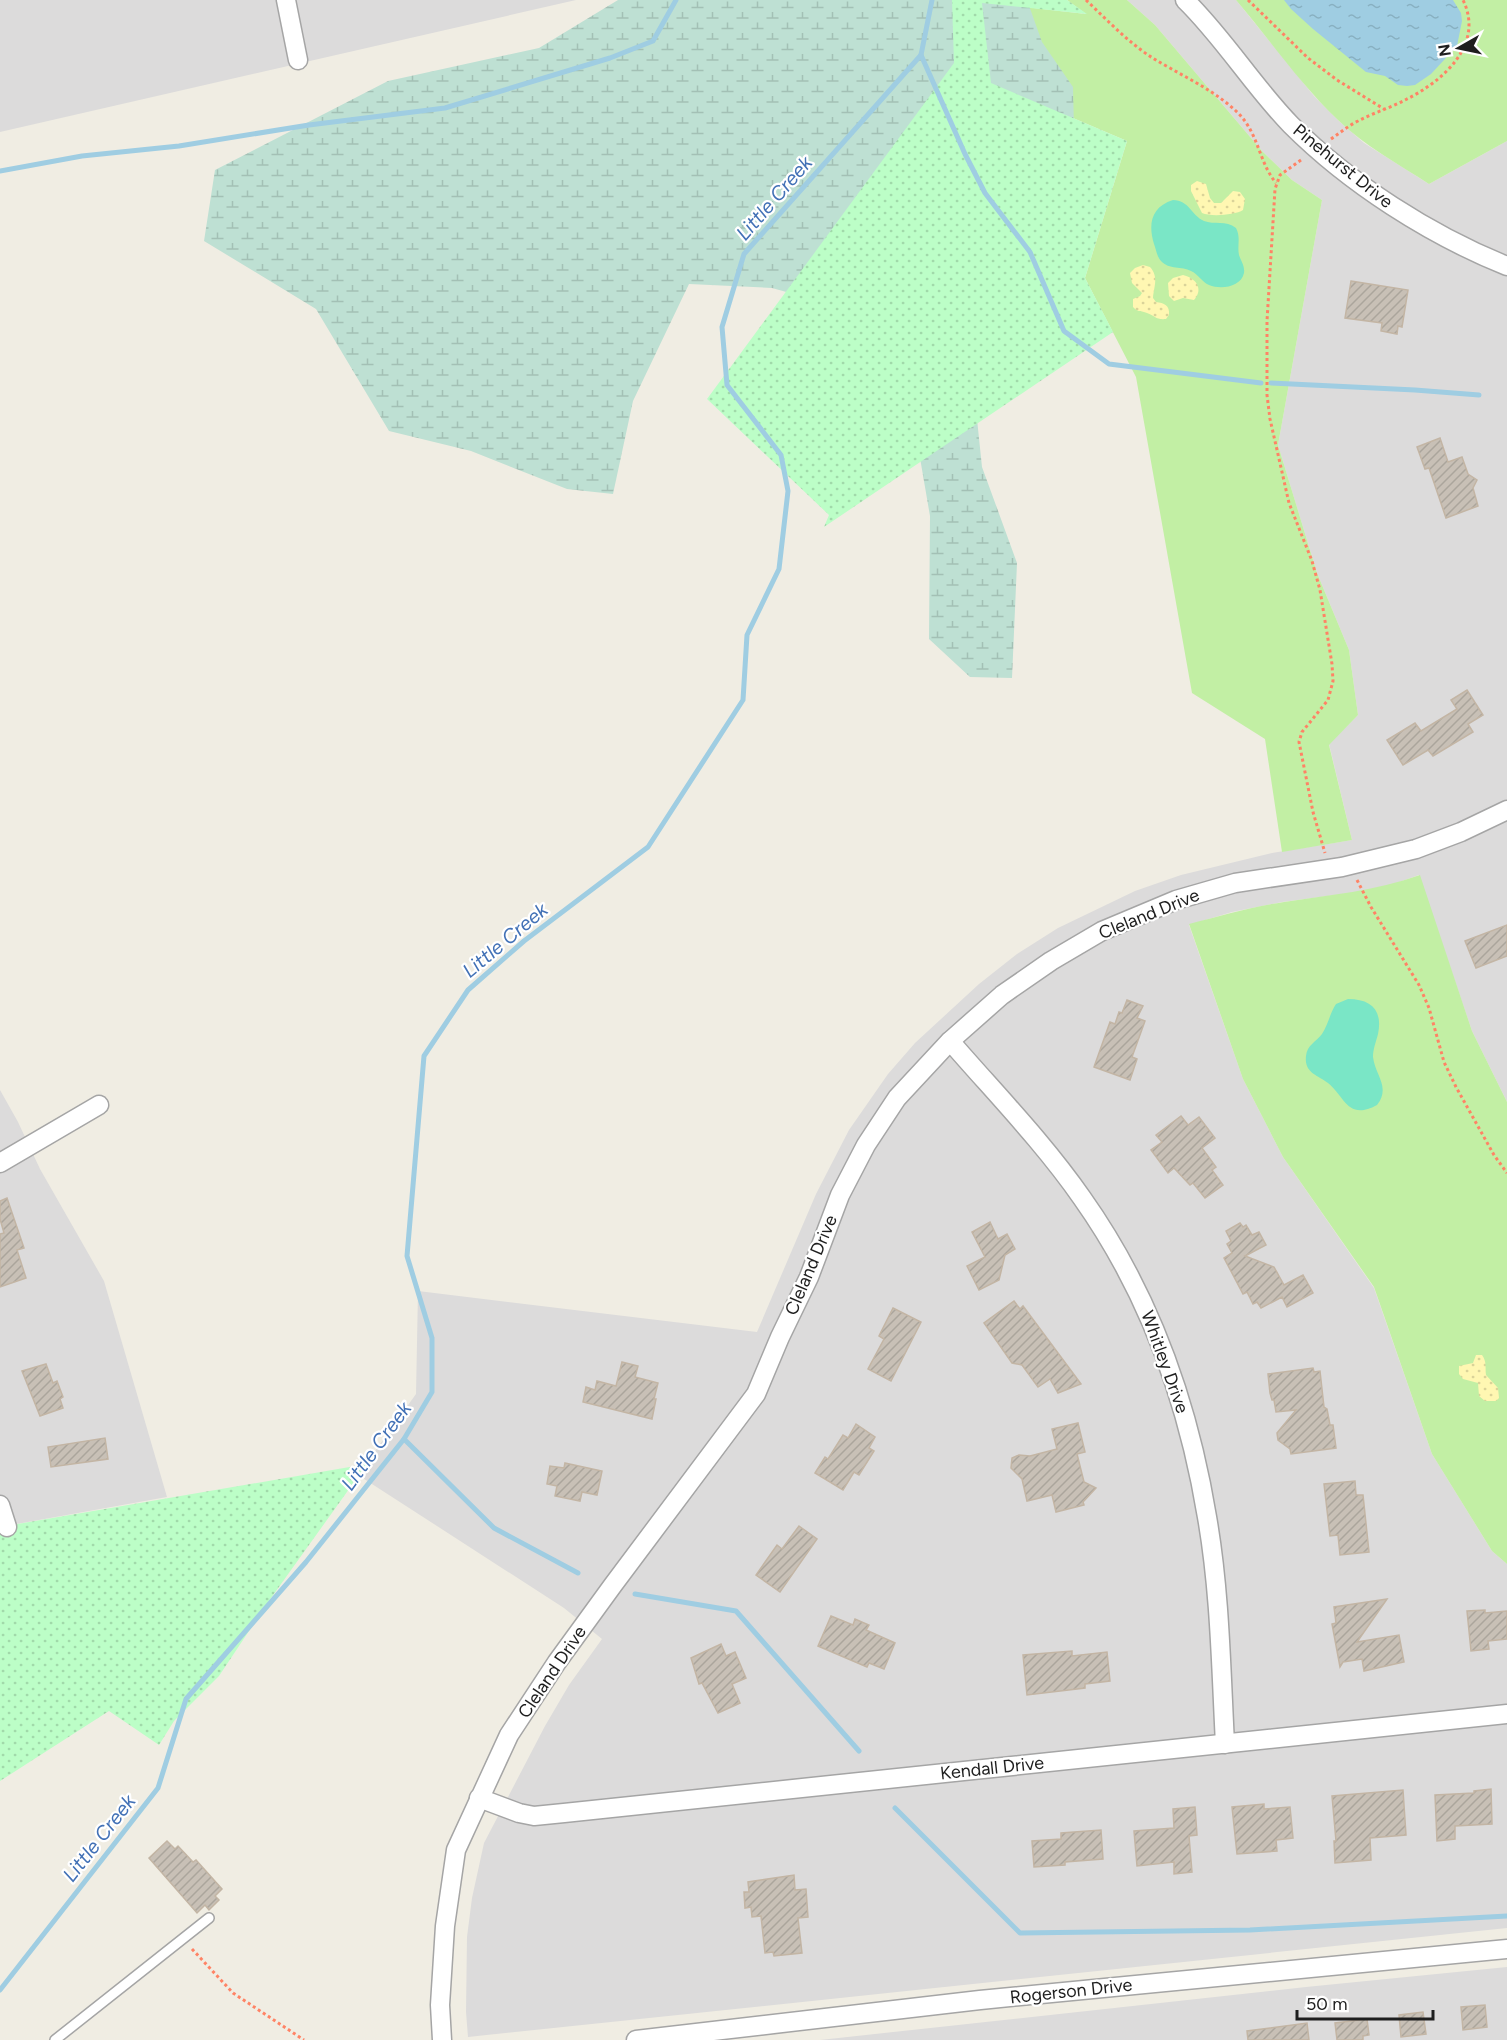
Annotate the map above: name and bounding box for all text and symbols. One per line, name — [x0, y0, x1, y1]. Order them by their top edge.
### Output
north arrow — [1429, 18, 1489, 78]
text: N — [1434, 43, 1455, 58]
street label: Pinehurst Drive — [1289, 119, 1397, 213]
water label: Little Creek — [731, 150, 818, 245]
street label: Cleland Drive — [1095, 884, 1203, 944]
water label: Little Creek — [458, 897, 553, 983]
street label: Cleland Drive — [780, 1212, 842, 1318]
street label: Whitley Drive — [1136, 1308, 1194, 1416]
water label: Little Creek — [336, 1396, 417, 1495]
street label: Cleland Drive — [513, 1622, 591, 1722]
street label: Kendall Drive — [939, 1752, 1045, 1784]
water label: Little Creek — [58, 1789, 141, 1886]
street label: Rogerson Drive — [1009, 1974, 1134, 2008]
scale bar — [1297, 1983, 1434, 2021]
text: 50 m — [1306, 1993, 1348, 2015]

